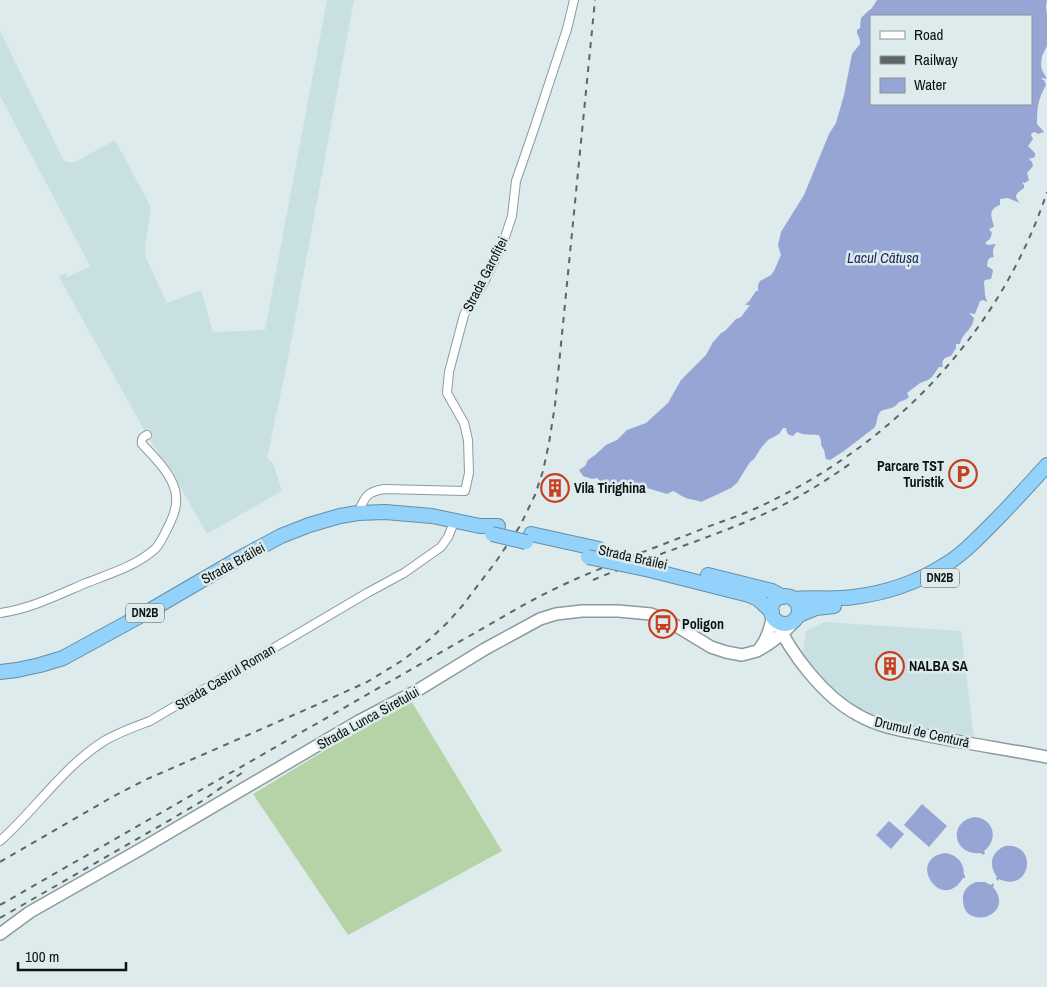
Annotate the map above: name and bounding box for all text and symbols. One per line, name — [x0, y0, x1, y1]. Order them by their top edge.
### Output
legend — [870, 15, 1032, 105]
text: Road — [914, 24, 943, 45]
text: Railway — [914, 49, 959, 70]
text: Water — [914, 74, 946, 95]
street label: Strada Garofiței — [458, 234, 512, 314]
water label: Lacul Cătușa — [847, 247, 919, 268]
place label: Parcare TST Turistik — [877, 457, 945, 491]
parking icon: Parcare TST Turistik — [948, 459, 978, 489]
building icon: Vila Tirighina — [540, 473, 570, 503]
place label: Vila Tirighina — [574, 479, 646, 497]
street label: Strada Brăilei — [198, 538, 268, 588]
street label: Strada Brăilei — [597, 540, 669, 574]
road number: DN2B — [921, 568, 959, 588]
road number: DN2B — [126, 604, 164, 622]
bus stop icon: Poligon — [648, 609, 678, 639]
place label: Poligon — [682, 615, 724, 633]
street label: Strada Castrul Roman — [172, 640, 278, 714]
building icon: NALBA SA — [875, 651, 905, 681]
place label: NALBA SA — [909, 657, 969, 675]
street label: Strada Lunca Siretului — [314, 682, 422, 754]
street label: Drumul de Centură — [873, 712, 972, 752]
scale bar — [18, 940, 125, 972]
text: 100 m — [25, 946, 59, 967]

